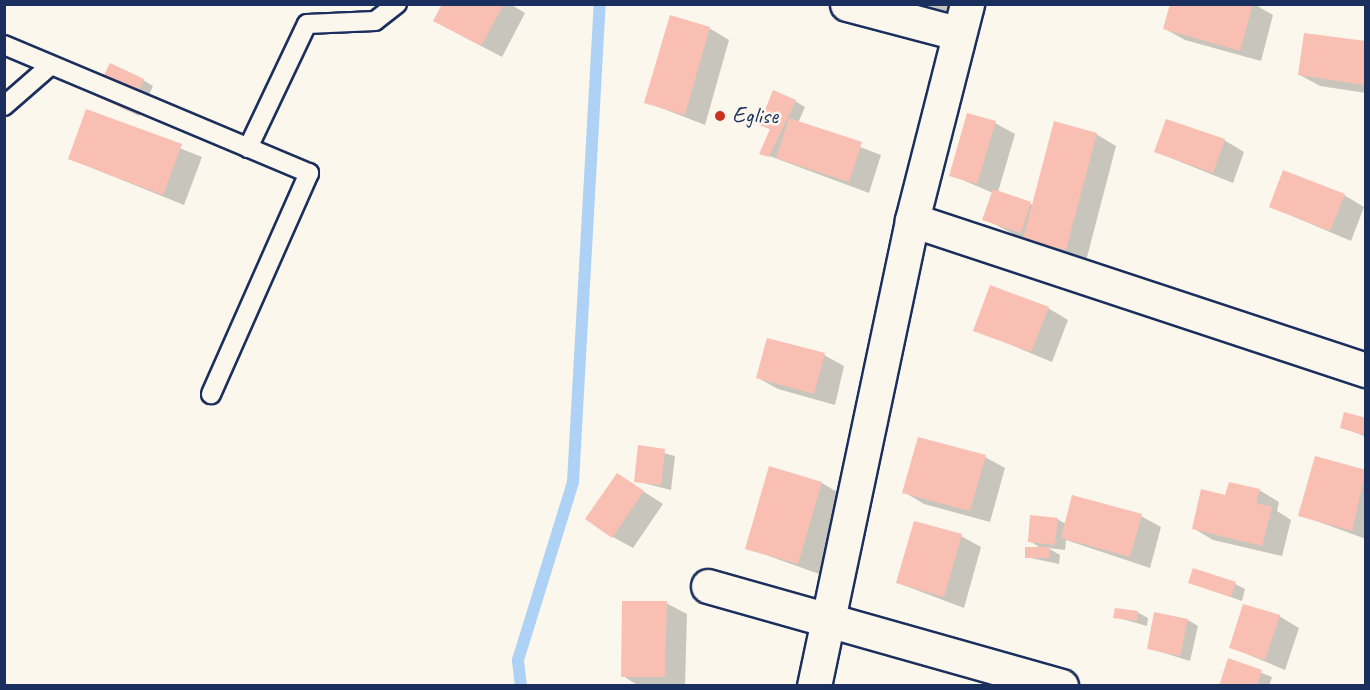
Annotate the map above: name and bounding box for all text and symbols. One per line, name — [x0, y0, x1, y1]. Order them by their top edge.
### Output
place label: Eglise — [732, 102, 778, 130]
marker: Eglise — [713, 109, 727, 123]

